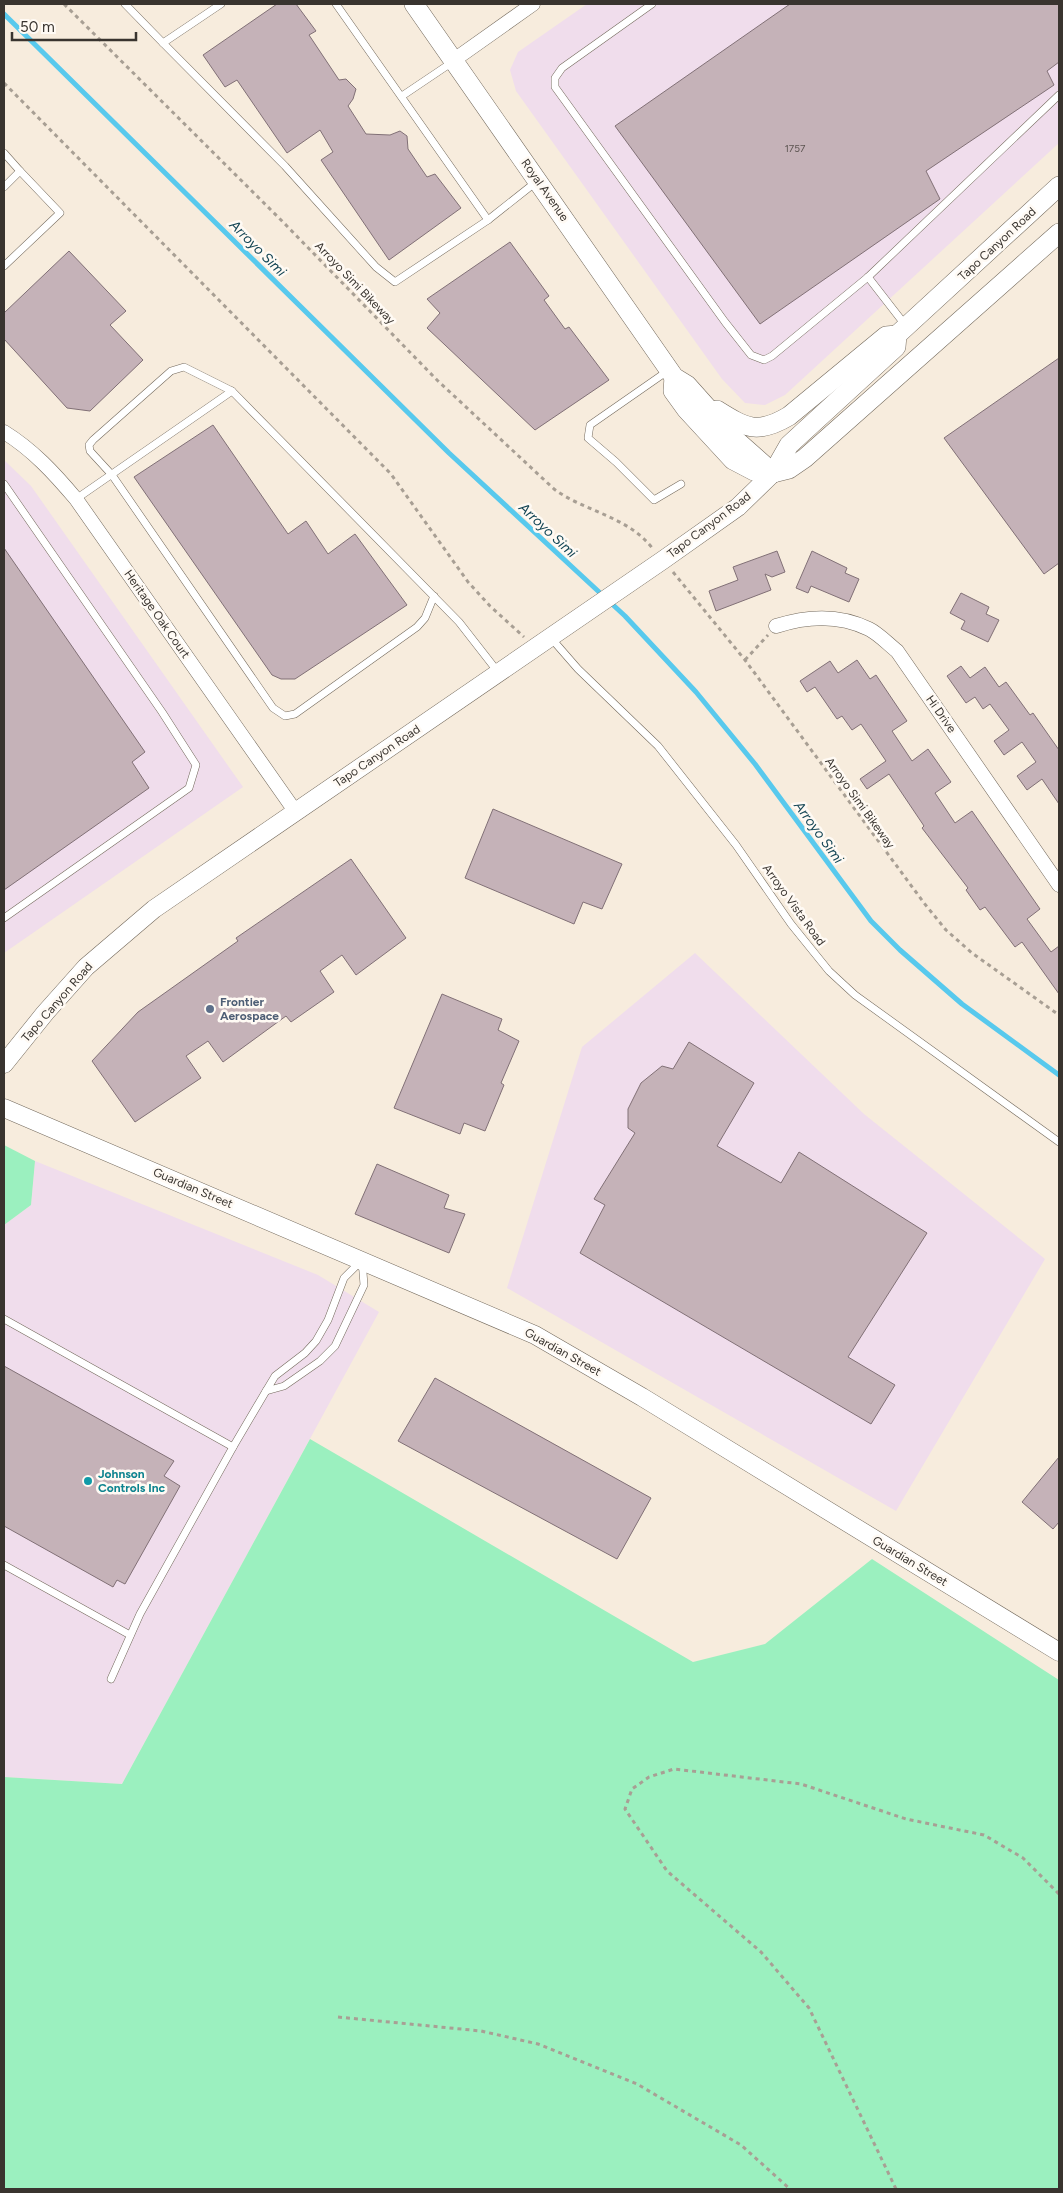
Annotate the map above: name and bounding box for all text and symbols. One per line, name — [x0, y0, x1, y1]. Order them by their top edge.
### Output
scale bar — [12, 10, 136, 42]
text: 50 m — [20, 18, 55, 36]
house number: 1757 — [785, 142, 806, 155]
street label: Royal Avenue — [518, 156, 572, 224]
street label: Tapo Canyon Road — [955, 204, 1039, 284]
water label: Arroyo Simi — [225, 216, 290, 281]
street label: Arroyo Simi Bikeway — [312, 239, 398, 328]
street label: Tapo Canyon Road — [665, 489, 753, 561]
water label: Arroyo Simi — [514, 499, 581, 562]
street label: Heritage Oak Court — [121, 567, 193, 661]
street label: Hi Drive — [923, 693, 959, 736]
street label: Tapo Canyon Road — [331, 722, 423, 790]
street label: Arroyo Simi Bikeway — [822, 755, 898, 852]
water label: Arroyo Simi — [790, 797, 847, 867]
street label: Arroyo Vista Road — [760, 862, 828, 948]
street label: Tapo Canyon Road — [19, 959, 95, 1045]
place label: Frontier Aerospace — [220, 995, 279, 1023]
marker: Frontier Aerospace — [204, 1003, 216, 1015]
street label: Guardian Street — [151, 1165, 235, 1211]
street label: Guardian Street — [522, 1325, 604, 1379]
place label: Johnson Controls Inc — [98, 1467, 166, 1495]
marker: Johnson Controls Inc — [82, 1475, 94, 1487]
street label: Guardian Street — [870, 1533, 951, 1589]

